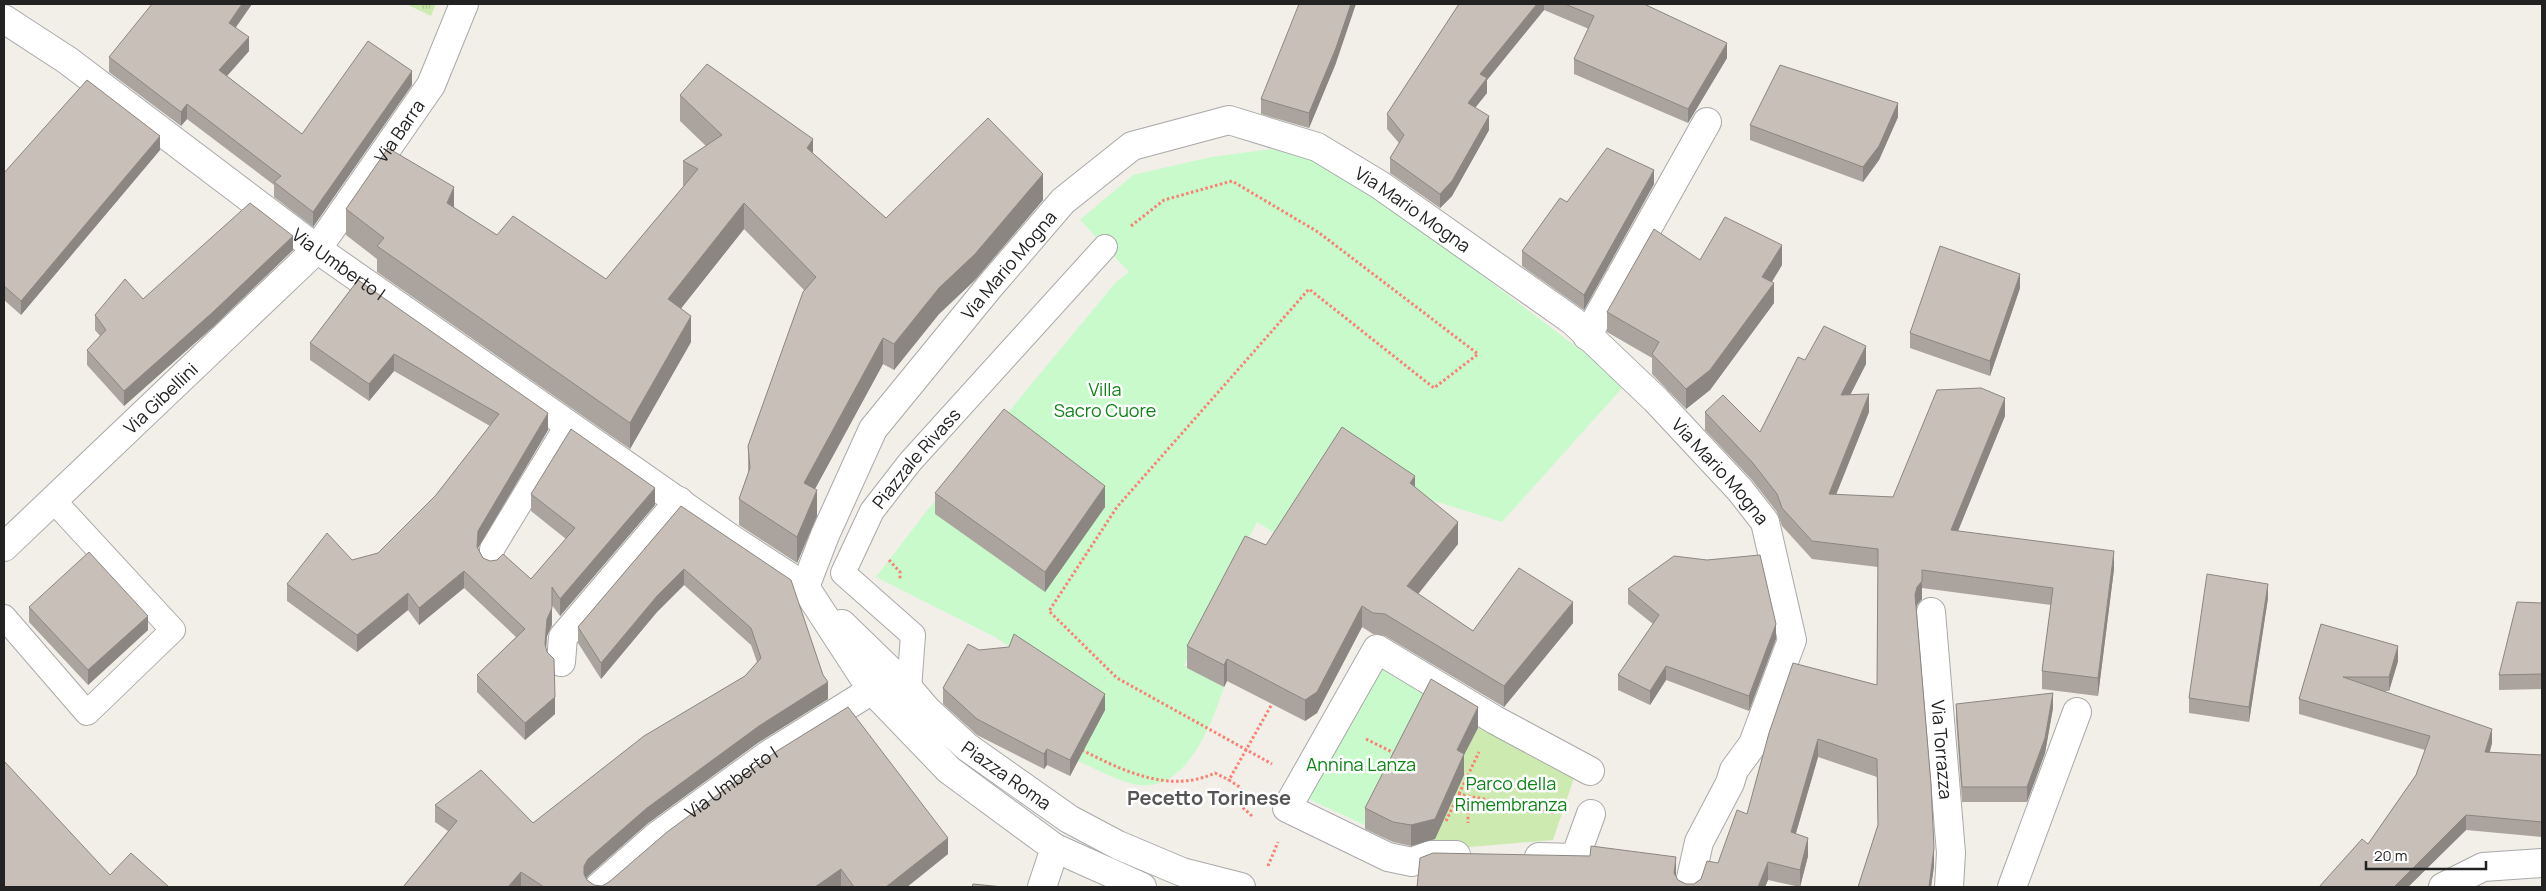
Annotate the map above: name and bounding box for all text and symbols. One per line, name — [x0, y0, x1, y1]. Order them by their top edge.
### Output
street label: Via Barra — [369, 94, 429, 167]
street label: Via Mario Mogna — [1351, 161, 1476, 257]
street label: Via Mario Mogna — [956, 205, 1062, 324]
street label: Via Umberto I — [287, 222, 390, 305]
street label: Via Gibellini — [118, 357, 203, 439]
park label: Villa Sacro Cuore — [1054, 377, 1156, 422]
street label: Piazzale Rivass — [866, 403, 966, 513]
street label: Via Mario Mogna — [1667, 413, 1775, 530]
street label: Via Torrazza — [1926, 699, 1958, 800]
street label: Piazza Roma — [957, 735, 1056, 815]
street label: Via Umberto I — [680, 740, 782, 824]
park label: Annina Lanza — [1306, 752, 1416, 776]
park label: Parco della Rimembranza — [1455, 771, 1567, 816]
district label: Pecetto Torinese — [1127, 784, 1291, 811]
scale bar — [2366, 838, 2486, 870]
text: 20 m — [2374, 845, 2407, 866]

